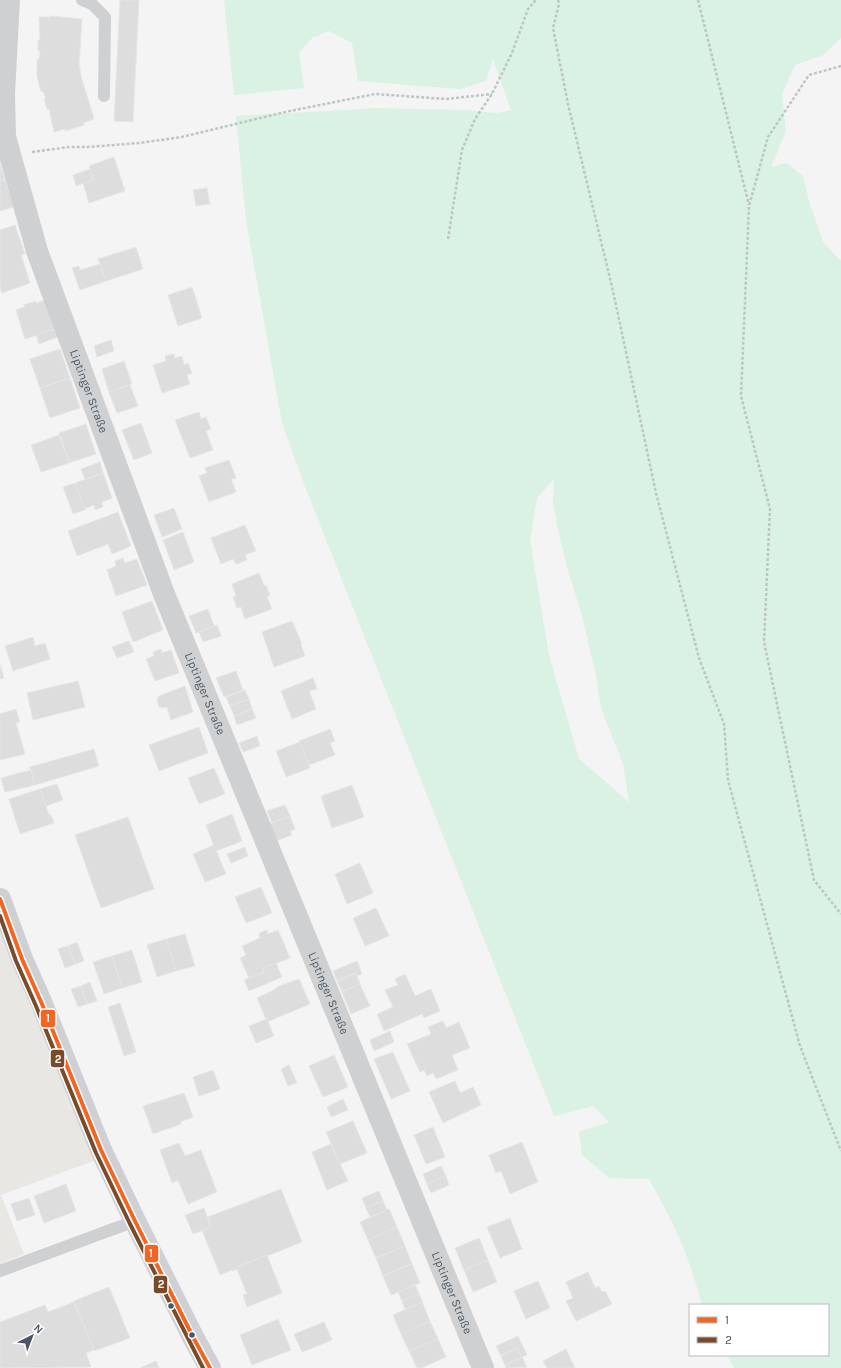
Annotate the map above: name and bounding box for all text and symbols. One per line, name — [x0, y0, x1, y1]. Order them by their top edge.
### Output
street label: Liptinger Straße — [67, 347, 111, 435]
street label: Liptinger Straße — [182, 650, 228, 737]
street label: Liptinger Straße — [305, 950, 352, 1036]
line badge: 1 — [40, 1009, 56, 1028]
text: 1 — [46, 1012, 50, 1025]
line badge: 2 — [50, 1049, 65, 1068]
text: 2 — [55, 1053, 62, 1066]
line badge: 1 — [144, 1244, 159, 1263]
text: 1 — [149, 1247, 153, 1260]
street label: Liptinger Straße — [429, 1249, 475, 1336]
line badge: 2 — [153, 1275, 168, 1294]
text: 2 — [158, 1278, 165, 1291]
unlabelled marker — [166, 1301, 176, 1311]
legend — [689, 1304, 829, 1356]
text: 1 — [725, 1313, 729, 1327]
north arrow — [12, 1316, 52, 1356]
text: N — [31, 1321, 46, 1336]
unlabelled marker — [187, 1330, 197, 1340]
text: 2 — [725, 1333, 732, 1347]

